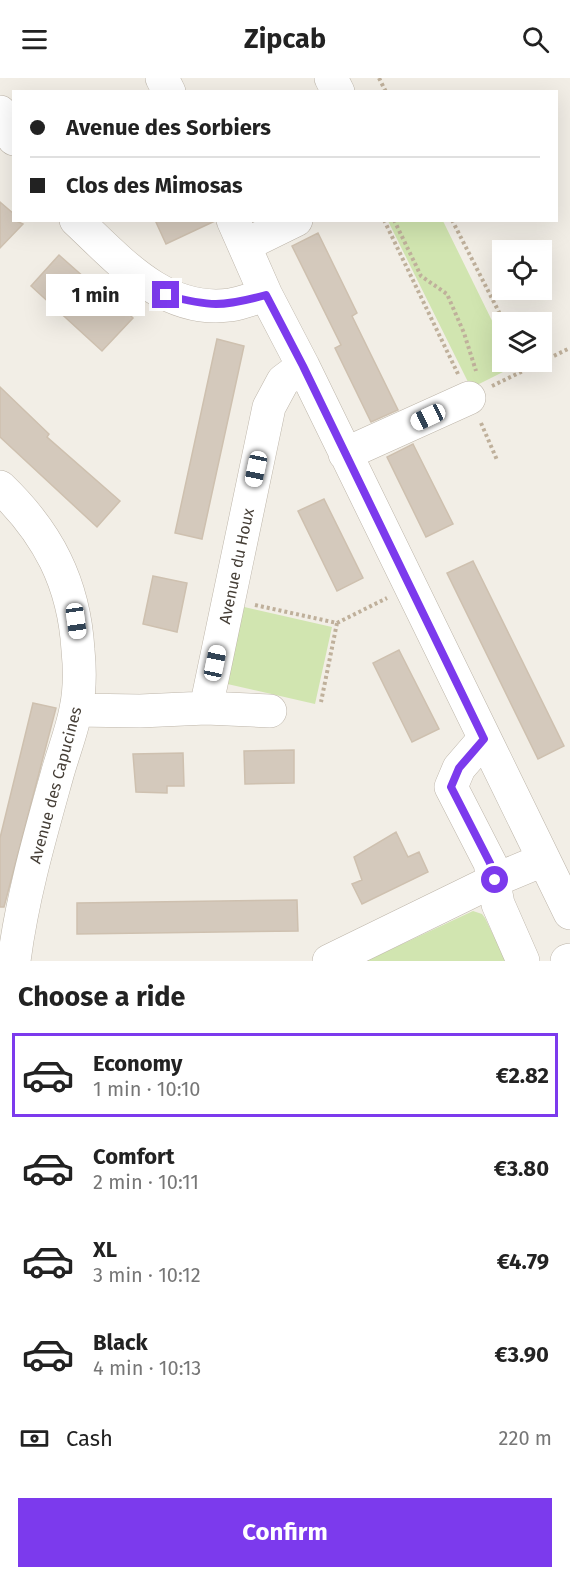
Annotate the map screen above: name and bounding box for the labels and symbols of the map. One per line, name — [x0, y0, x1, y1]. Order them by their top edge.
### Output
callout: 1 min — [46, 274, 145, 316]
route end — [152, 281, 179, 308]
car — [408, 401, 448, 433]
car — [243, 450, 269, 488]
street label: Avenue du Houx — [215, 506, 258, 626]
car — [65, 602, 87, 640]
car — [202, 644, 228, 682]
street label: Avenue des Capucines — [25, 705, 86, 866]
route start — [481, 866, 508, 893]

